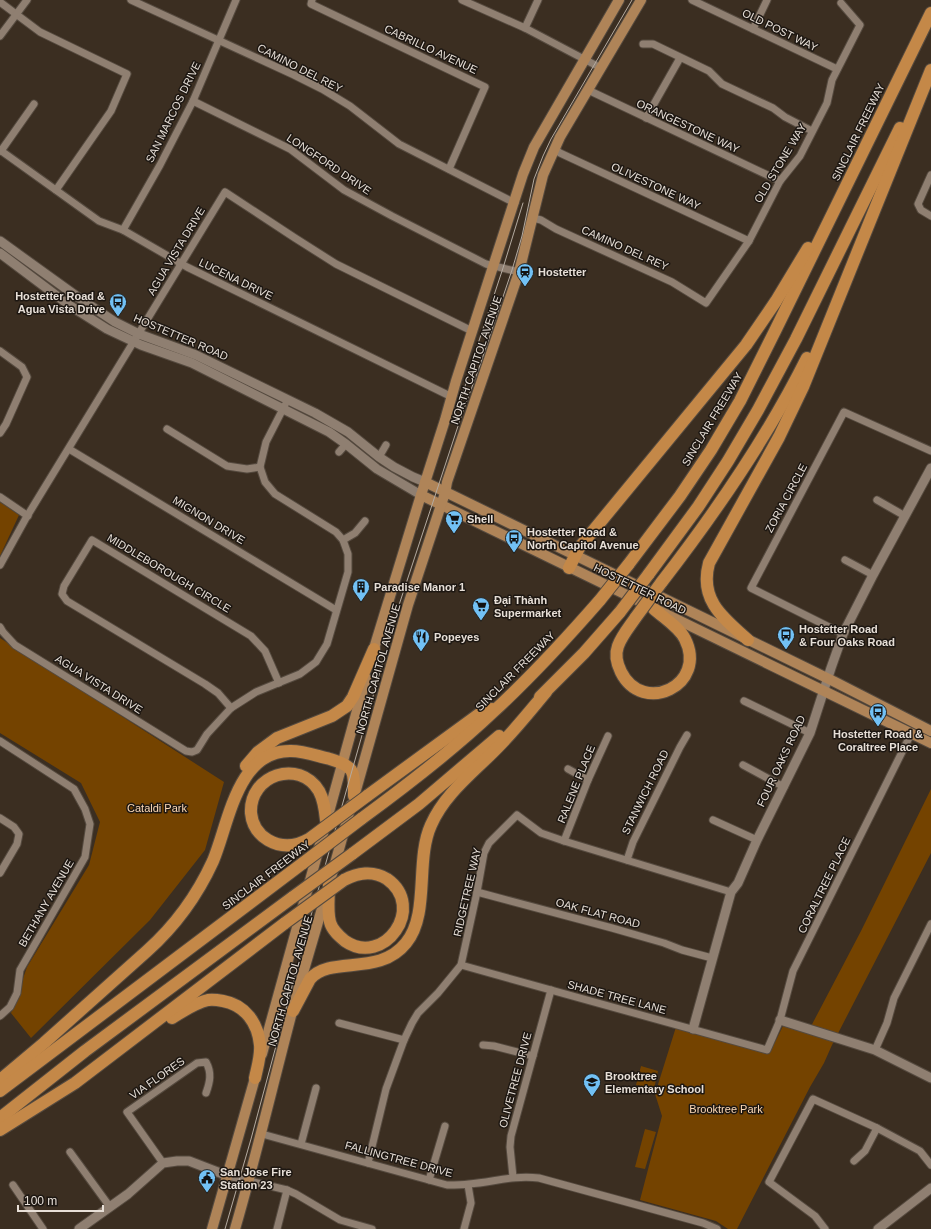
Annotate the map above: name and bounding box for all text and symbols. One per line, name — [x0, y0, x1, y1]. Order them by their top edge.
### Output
street label: OLD POST WAY — [740, 7, 820, 54]
street label: CABRILLO AVENUE — [383, 22, 479, 76]
street label: CAMINO DEL REY — [256, 41, 345, 95]
street label: SAN MARCOS DRIVE — [143, 60, 203, 164]
street label: SINCLAIR FREEWAY — [829, 81, 887, 183]
street label: ORANGESTONE WAY — [635, 97, 742, 155]
street label: OLD STONE WAY — [752, 121, 809, 205]
street label: LONGFORD DRIVE — [285, 131, 373, 197]
street label: OLIVESTONE WAY — [610, 160, 703, 212]
street label: AGUA VISTA DRIVE — [145, 205, 207, 297]
street label: CAMINO DEL REY — [580, 223, 671, 273]
street label: LUCENA DRIVE — [197, 256, 275, 302]
station icon: Hostetter — [515, 262, 535, 287]
place label: Hostetter — [538, 266, 587, 278]
place label: Hostetter Road & Agua Vista Drive — [15, 290, 105, 315]
bus stop icon: Hostetter Road & Agua Vista Drive — [108, 292, 128, 317]
street label: NORTH CAPITOL AVENUE — [448, 294, 504, 426]
street label: HOSTETTER ROAD — [132, 312, 230, 362]
street label: SINCLAIR FREEWAY — [679, 370, 745, 468]
street label: ZORIA CIRCLE — [763, 461, 809, 535]
street label: MIGNON DRIVE — [171, 494, 247, 546]
supermarket icon: Shell — [444, 509, 464, 534]
place label: Shell — [467, 513, 493, 525]
place label: Hostetter Road & North Capitol Avenue — [527, 526, 639, 551]
bus stop icon: Hostetter Road & North Capitol Avenue — [504, 528, 524, 553]
street label: MIDDLEBOROUGH CIRCLE — [105, 531, 233, 615]
street label: HOSTETTER ROAD — [592, 561, 688, 617]
building icon: Paradise Manor 1 — [351, 577, 371, 602]
place label: Paradise Manor 1 — [374, 581, 465, 593]
place label: Đại Thành Supermarket — [494, 594, 562, 619]
supermarket icon: Đại Thành Supermarket — [471, 596, 491, 621]
street label: NORTH CAPITOL AVENUE — [354, 602, 402, 736]
place label: Hostetter Road & Four Oaks Road — [799, 623, 895, 648]
bus stop icon: Hostetter Road & Four Oaks Road — [776, 625, 796, 650]
restaurant icon: Popeyes — [411, 627, 431, 652]
street label: SINCLAIR FREEWAY — [473, 628, 558, 713]
place label: Popeyes — [434, 631, 479, 643]
street label: AGUA VISTA DRIVE — [53, 652, 145, 716]
bus stop icon: Hostetter Road & Coraltree Place — [868, 702, 888, 727]
street label: FOUR OAKS ROAD — [755, 713, 808, 809]
place label: Hostetter Road & Coraltree Place — [833, 728, 923, 753]
street label: RALENE PLACE — [555, 743, 597, 825]
street label: STANWICH ROAD — [619, 748, 671, 836]
park label: Cataldi Park — [127, 802, 187, 814]
street label: CORALTREE PLACE — [795, 835, 853, 935]
street label: SINCLAIR FREEWAY — [220, 838, 313, 912]
street label: RIDGETREE WAY — [451, 846, 483, 938]
street label: BETHANY AVENUE — [16, 857, 76, 949]
street label: OAK FLAT ROAD — [554, 896, 642, 930]
street label: NORTH CAPITOL AVENUE — [266, 914, 314, 1048]
street label: SHADE TREE LANE — [566, 978, 668, 1016]
street label: OLIVETREE DRIVE — [496, 1031, 534, 1129]
street label: VIA FLORES — [127, 1055, 187, 1101]
place label: Brooktree Elementary School — [605, 1070, 704, 1095]
school or university icon: Brooktree Elementary School — [582, 1072, 602, 1097]
park label: Brooktree Park — [689, 1103, 763, 1115]
street label: FALLINGTREE DRIVE — [344, 1139, 454, 1179]
place label: San Jose Fire Station 23 — [220, 1166, 292, 1191]
public building icon: San Jose Fire Station 23 — [197, 1168, 217, 1193]
scale bar — [18, 1187, 103, 1213]
text: 100 m — [24, 1194, 57, 1208]

